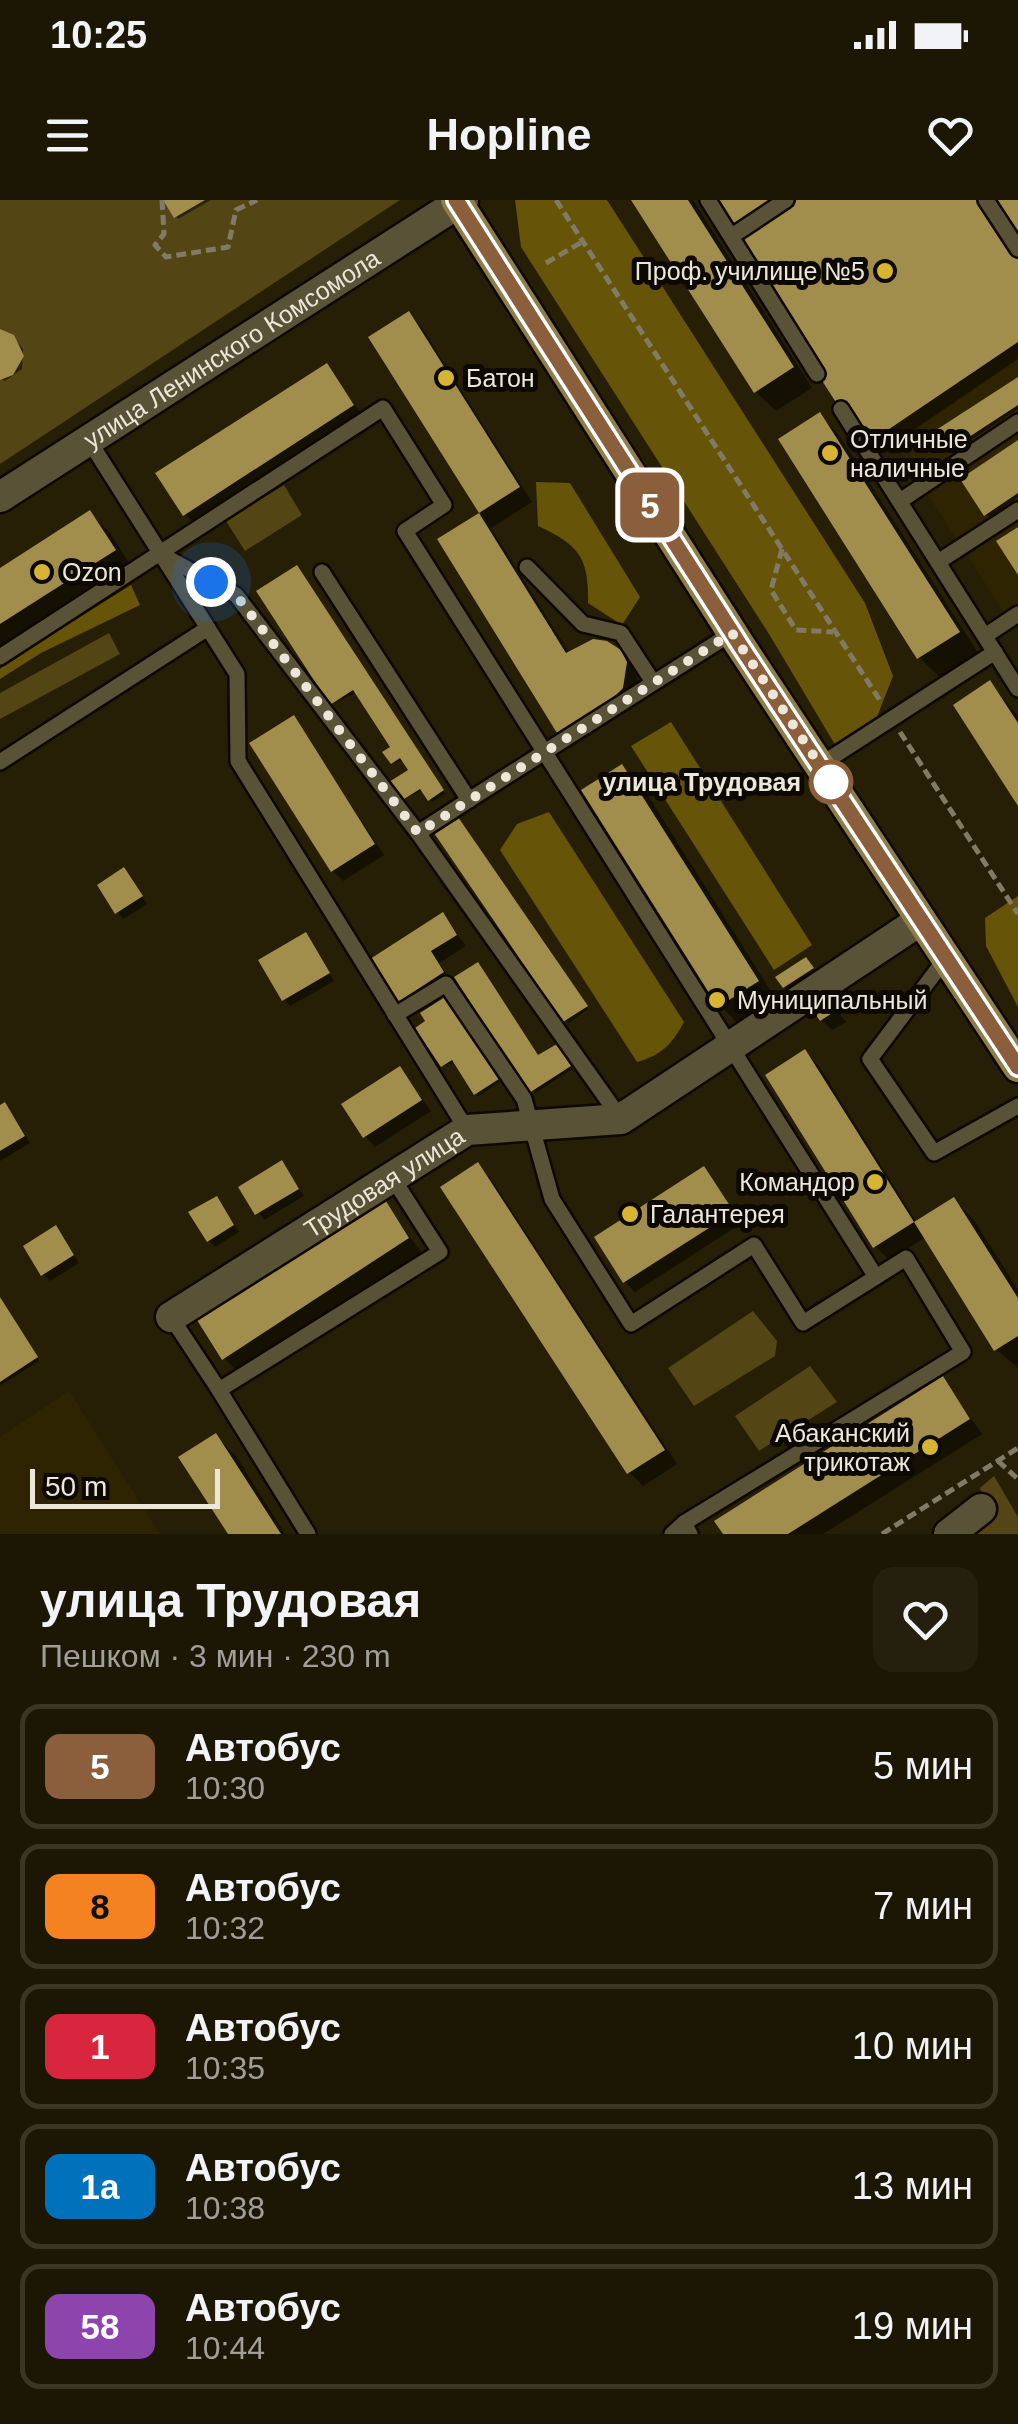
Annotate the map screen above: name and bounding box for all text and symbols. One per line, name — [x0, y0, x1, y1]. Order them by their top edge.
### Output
text: 10:25 — [50, 14, 147, 56]
icon: menu — [40, 108, 95, 163]
icon: heart — [923, 108, 978, 163]
text: Hopline — [427, 109, 592, 160]
street label: улица Ленинского Комсомола — [78, 243, 385, 454]
place label: Проф. училище №5 — [635, 257, 865, 285]
marker: Проф. училище №5 — [874, 260, 896, 282]
place label: Батон — [466, 364, 535, 392]
marker: Батон — [435, 367, 457, 389]
place label: Отличные наличные — [850, 425, 968, 482]
marker: Отличные наличные — [819, 442, 841, 464]
line badge: 5 — [618, 472, 682, 538]
text: 5 — [640, 486, 660, 525]
your location — [186, 557, 236, 607]
place label: Ozon — [62, 558, 122, 586]
marker: Ozon — [31, 561, 53, 583]
marker: улица Трудовая — [810, 761, 852, 803]
place label: улица Трудовая — [602, 768, 801, 796]
place label: Муниципальный — [737, 986, 927, 1014]
marker: Муниципальный — [706, 989, 728, 1011]
street label: Трудовая улица — [299, 1121, 469, 1243]
place label: Командор — [739, 1168, 855, 1196]
marker: Командор — [864, 1171, 886, 1193]
place label: Галантерея — [650, 1200, 785, 1228]
marker: Галантерея — [619, 1203, 641, 1225]
place label: Абаканский трикотаж — [775, 1419, 910, 1476]
marker: Абаканский трикотаж — [919, 1436, 941, 1458]
scale bar — [30, 1464, 220, 1508]
text: 50 m — [45, 1471, 107, 1502]
button: heart — [873, 1567, 978, 1672]
text: улица Трудовая — [40, 1574, 421, 1627]
text: Пешком · 3 мин · 230 m — [40, 1638, 391, 1674]
text: Автобус — [185, 1727, 341, 1769]
text: 5 мин — [873, 1745, 973, 1787]
text: 5 — [90, 1747, 110, 1786]
text: 10:30 — [185, 1770, 265, 1806]
text: Автобус — [185, 1867, 341, 1909]
text: 7 мин — [873, 1885, 973, 1927]
text: 8 — [90, 1887, 110, 1926]
text: 10:32 — [185, 1910, 265, 1946]
text: Автобус — [185, 2007, 341, 2049]
text: 10 мин — [852, 2025, 973, 2067]
text: 1 — [90, 2027, 110, 2066]
text: 10:35 — [185, 2050, 265, 2086]
text: Автобус — [185, 2147, 341, 2189]
text: 13 мин — [852, 2165, 973, 2207]
text: 1а — [81, 2167, 119, 2206]
text: 10:38 — [185, 2190, 265, 2226]
text: Автобус — [185, 2287, 341, 2329]
text: 19 мин — [852, 2305, 973, 2347]
text: 58 — [81, 2307, 119, 2346]
text: 10:44 — [185, 2330, 265, 2366]

